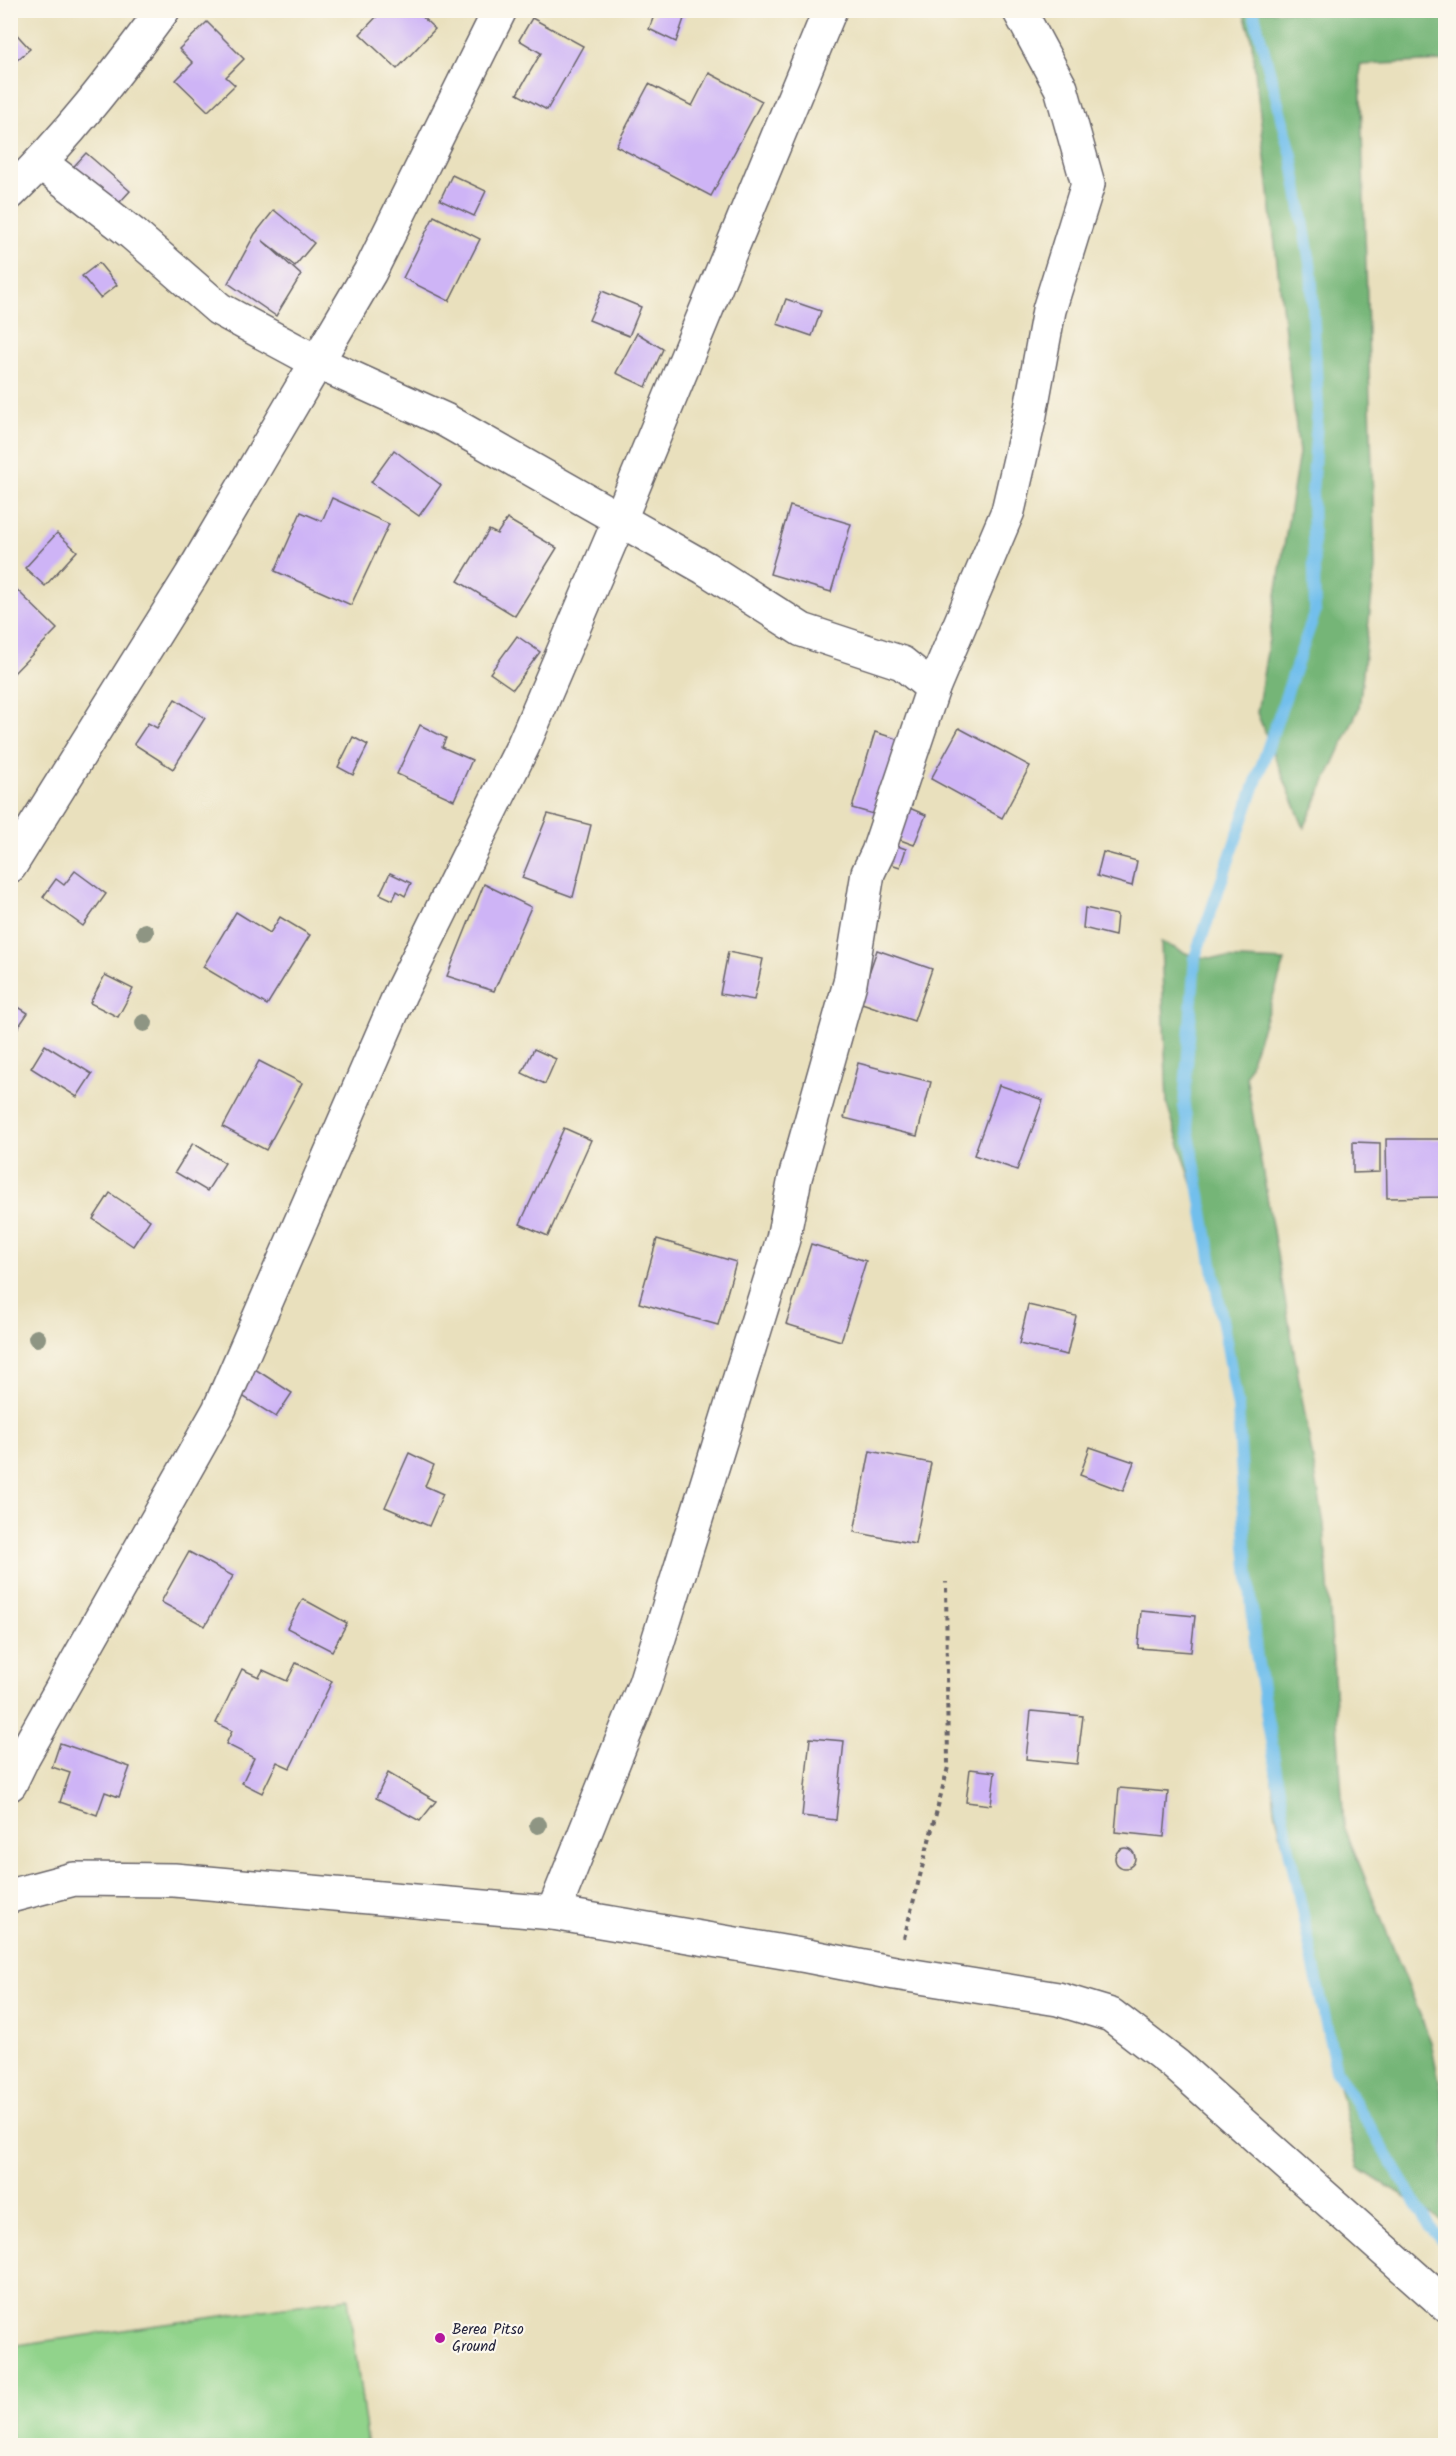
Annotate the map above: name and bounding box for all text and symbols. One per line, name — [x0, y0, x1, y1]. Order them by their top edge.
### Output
place label: Berea Pitso Ground — [452, 2318, 524, 2359]
marker: Berea Pitso Ground — [433, 2331, 447, 2345]

